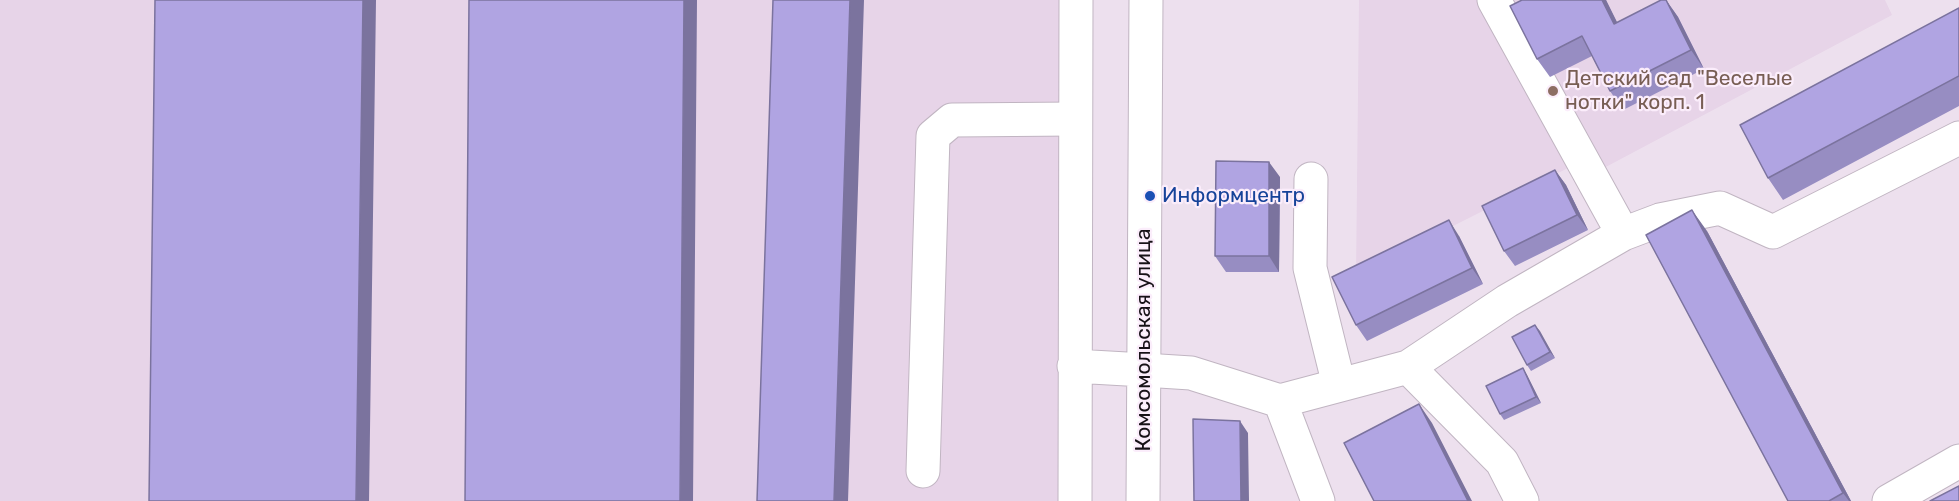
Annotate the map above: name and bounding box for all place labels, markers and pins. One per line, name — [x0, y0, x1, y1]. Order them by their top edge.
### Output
place label: Детский сад "Веселые нотки" корп. 1 — [1565, 66, 1793, 116]
marker: Детский сад "Веселые нотки" корп. 1 — [1546, 84, 1560, 98]
place label: Информцентр — [1162, 183, 1305, 209]
marker: Информцентр — [1143, 189, 1157, 203]

